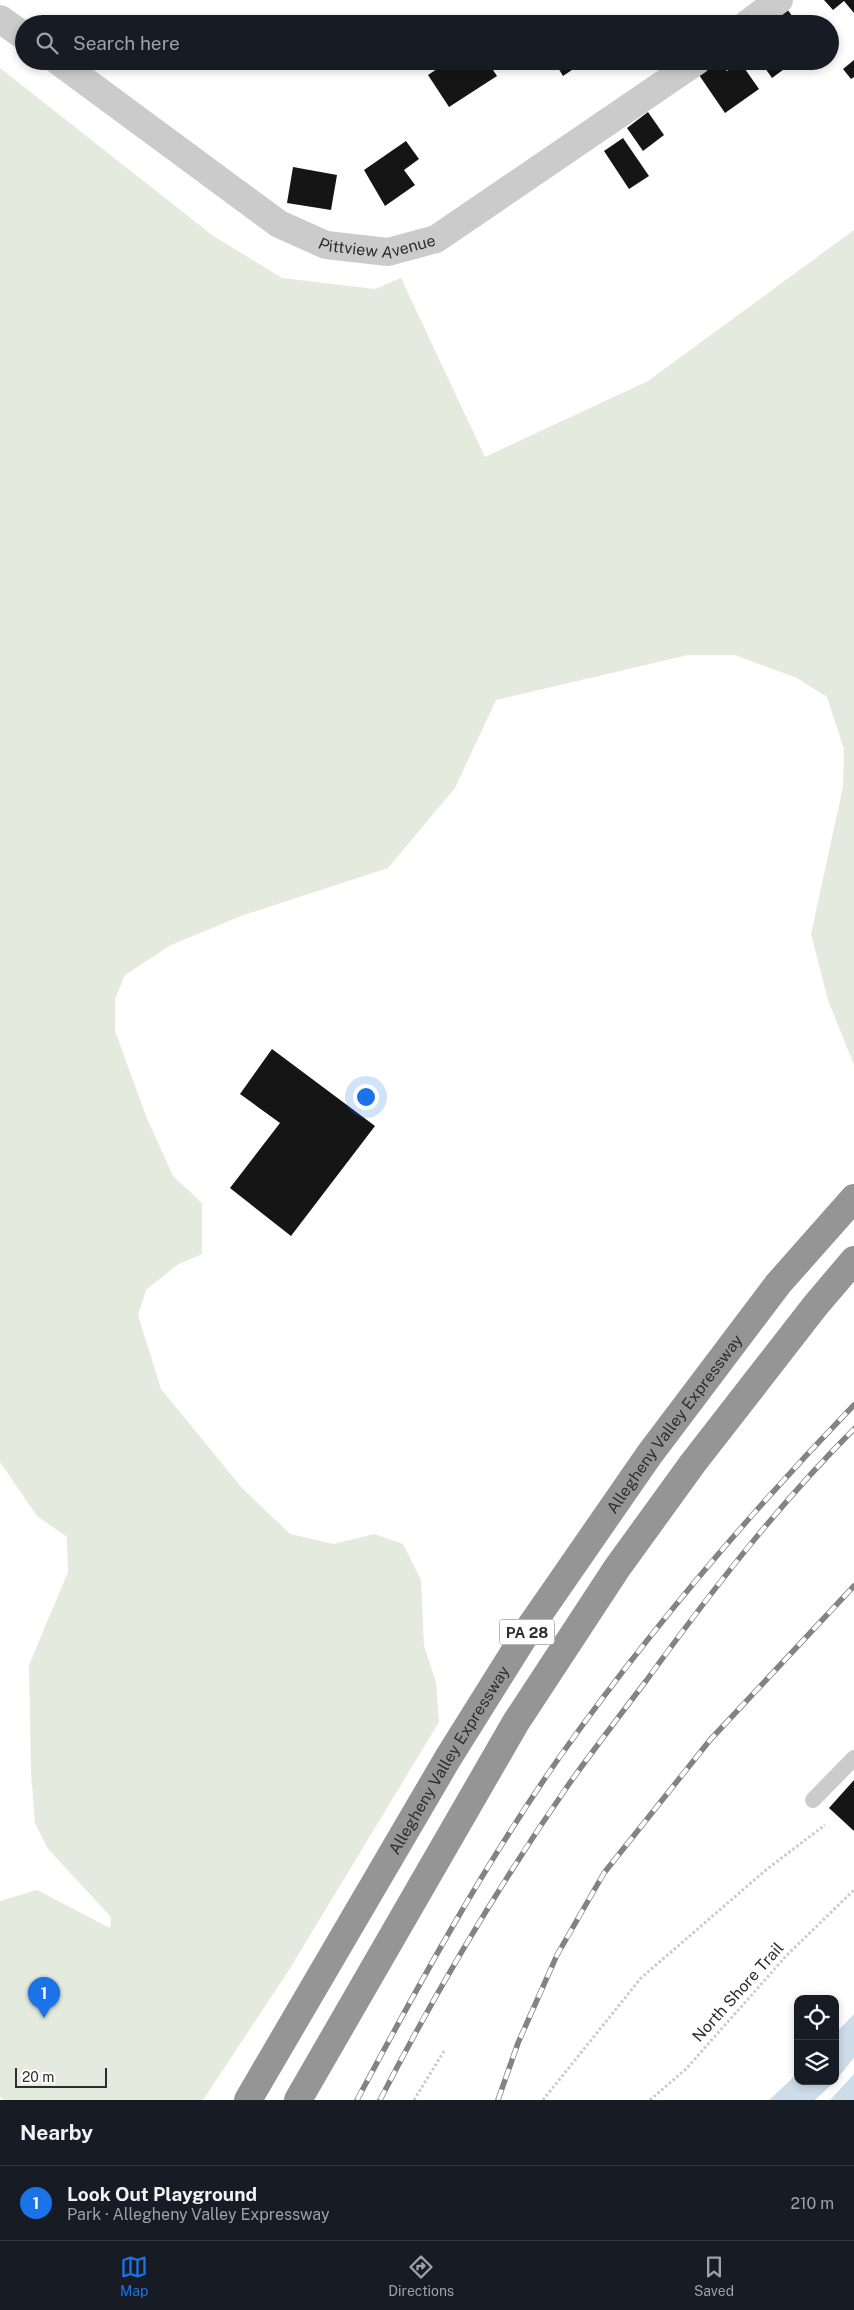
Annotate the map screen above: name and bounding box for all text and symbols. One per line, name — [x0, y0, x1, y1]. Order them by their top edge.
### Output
search box — [15, 15, 839, 70]
icon: search — [33, 29, 61, 57]
text: Search here — [73, 32, 180, 54]
street label: Pittview Avenue — [316, 230, 437, 262]
your location — [353, 1084, 379, 1110]
street label: Allegheny Valley Expressway — [602, 1330, 746, 1517]
road number: PA 28 — [500, 1620, 554, 1644]
street label: Allegheny Valley Expressway — [384, 1662, 513, 1858]
street label: North Shore Trail — [688, 1938, 788, 2046]
pin: 1 — [28, 1977, 60, 2018]
map controls — [794, 1995, 839, 2085]
button: locate — [794, 1995, 839, 2040]
button: layers — [794, 2040, 839, 2085]
scale bar — [15, 2065, 108, 2088]
text: 20 m — [22, 2069, 54, 2085]
text: Nearby — [20, 2120, 93, 2145]
text: Look Out Playground — [67, 2183, 257, 2205]
text: 1 — [33, 2194, 39, 2213]
text: 210 m — [790, 2194, 834, 2213]
text: Park · Allegheny Valley Expressway — [67, 2205, 329, 2224]
tab: Map — [120, 2253, 148, 2299]
tab: Directions — [388, 2253, 454, 2299]
tab: Saved — [694, 2253, 734, 2299]

